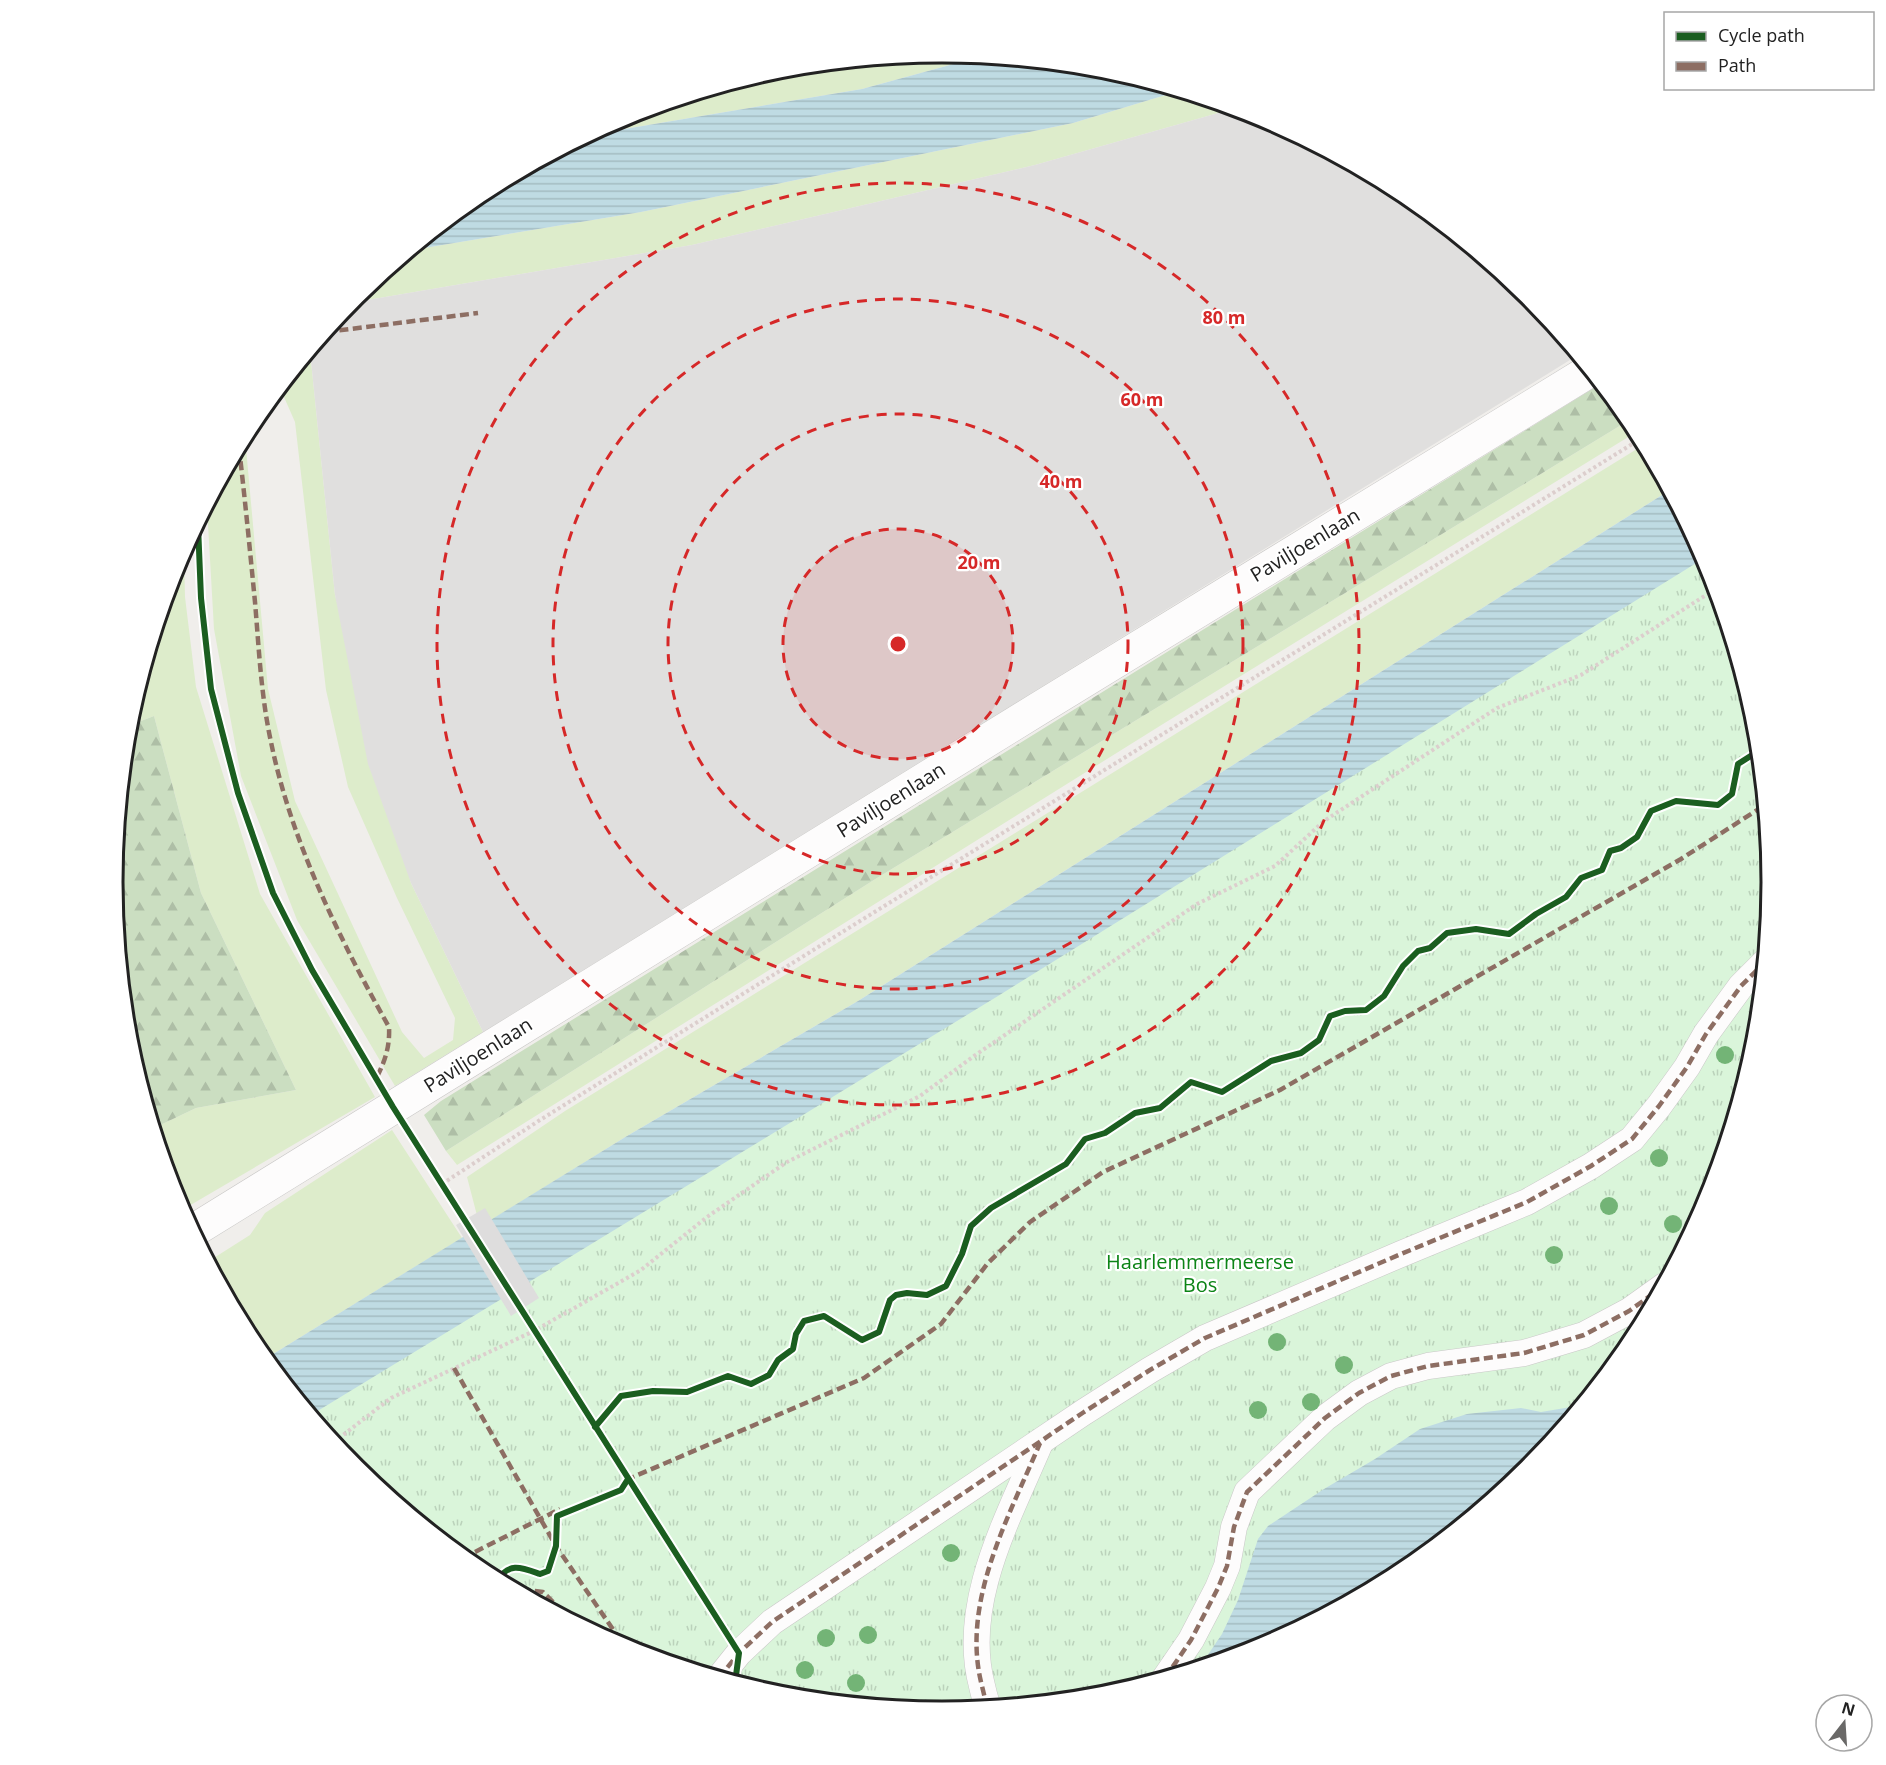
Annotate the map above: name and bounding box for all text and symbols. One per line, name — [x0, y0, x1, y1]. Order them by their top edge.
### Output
legend — [1664, 12, 1874, 90]
text: Cycle path — [1718, 23, 1805, 47]
text: Path — [1718, 53, 1756, 77]
text: 80 m — [1203, 305, 1245, 329]
text: 60 m — [1121, 387, 1163, 411]
text: 40 m — [1040, 469, 1082, 493]
street label: Paviljoenlaan — [1245, 501, 1365, 588]
text: 20 m — [958, 550, 1000, 574]
centre of rings — [888, 634, 908, 654]
street label: Paviljoenlaan — [831, 755, 950, 844]
street label: Paviljoenlaan — [418, 1010, 537, 1099]
park label: Haarlemmermeerse Bos — [1106, 1248, 1294, 1298]
north arrow — [1814, 1693, 1874, 1753]
text: N — [1839, 1696, 1858, 1721]

